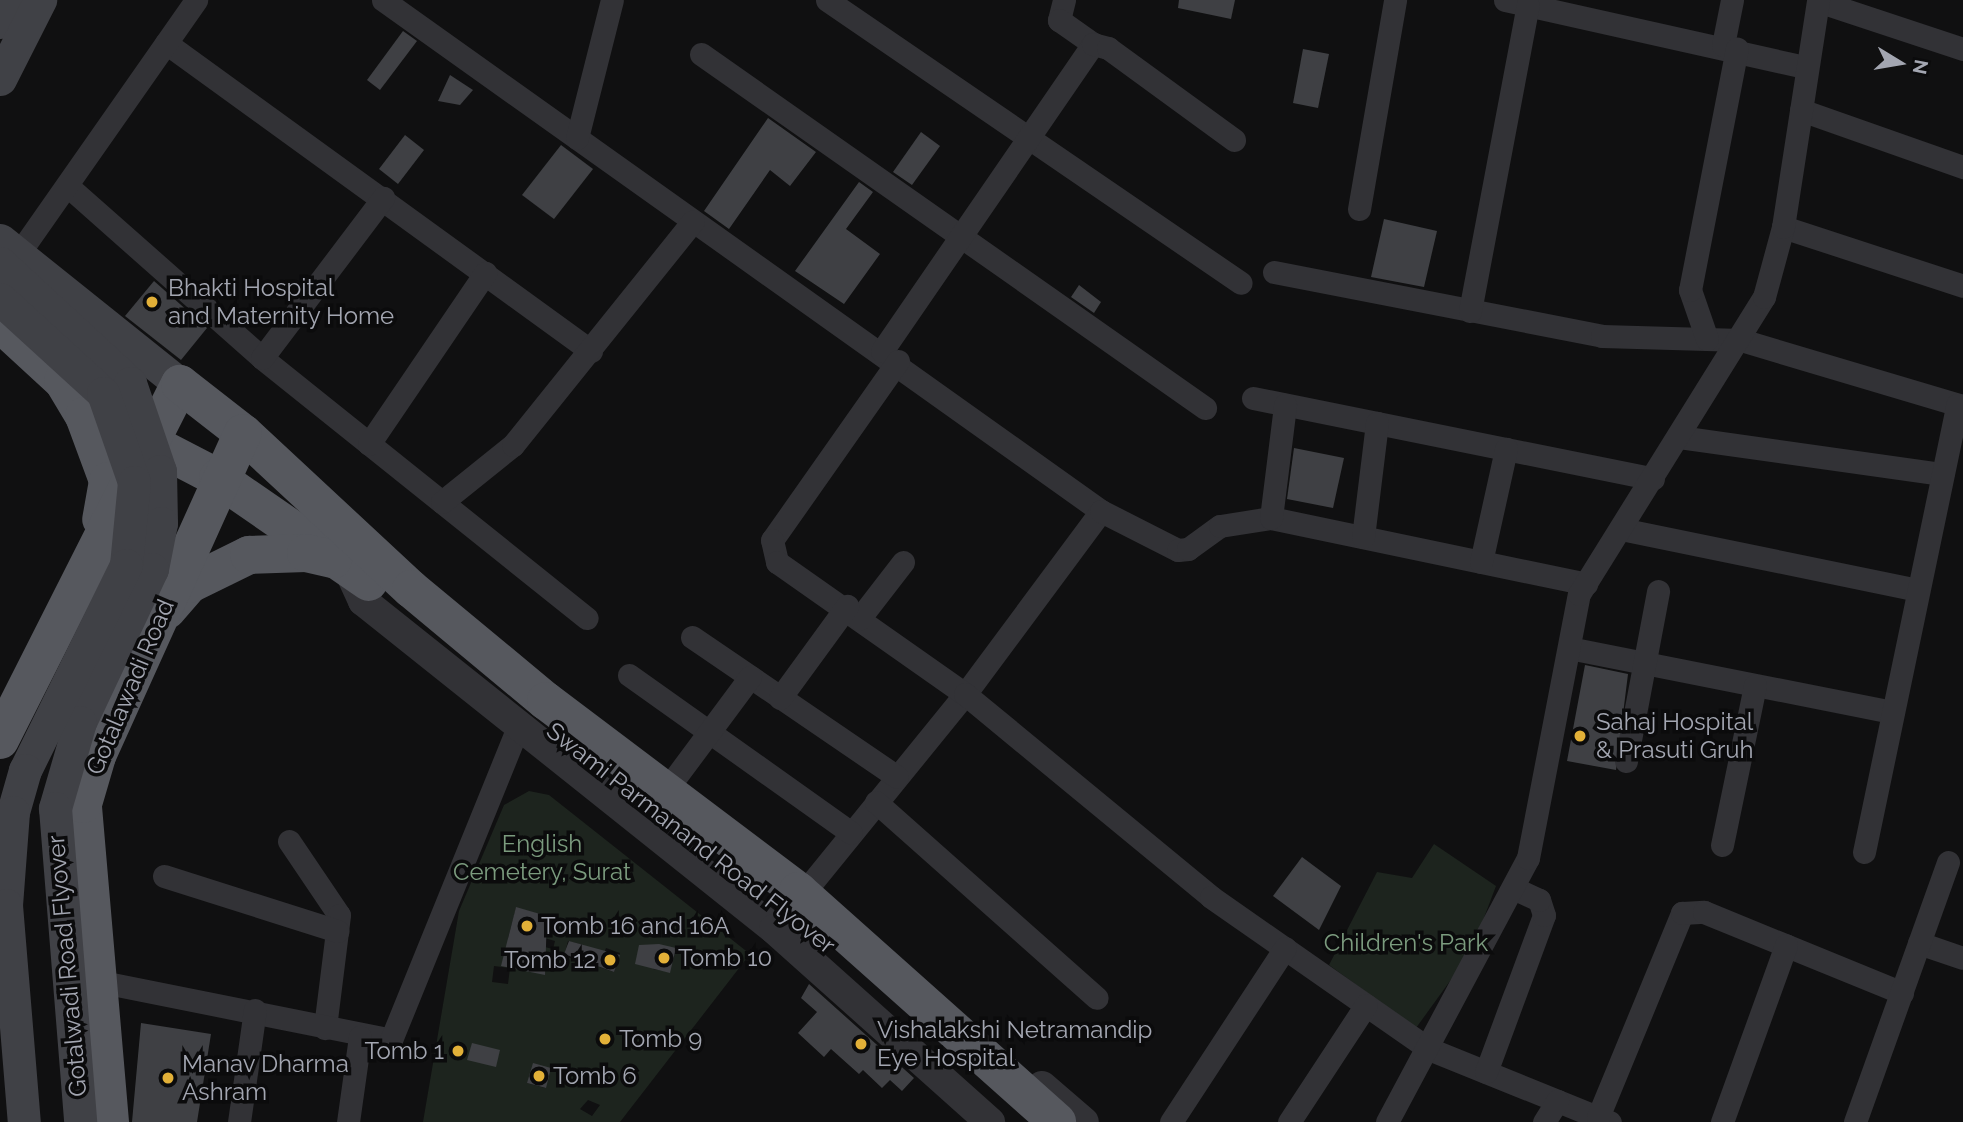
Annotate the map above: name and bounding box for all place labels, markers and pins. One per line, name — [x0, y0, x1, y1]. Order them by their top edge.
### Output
place label: Bhakti Hospital and Maternity Home — [168, 274, 395, 330]
marker: Bhakti Hospital and Maternity Home — [142, 292, 162, 312]
place label: Sahaj Hospital & Prasuti Gruh — [1596, 708, 1754, 764]
marker: Sahaj Hospital & Prasuti Gruh — [1570, 726, 1590, 746]
place label: Tomb 16 and 16A — [541, 912, 730, 940]
marker: Tomb 16 and 16A — [519, 918, 535, 934]
place label: Tomb 10 — [678, 944, 772, 972]
place label: Tomb 12 — [504, 946, 596, 974]
marker: Tomb 10 — [656, 950, 672, 966]
marker: Tomb 12 — [602, 952, 618, 968]
place label: Vishalakshi Netramandip Eye Hospital — [877, 1016, 1152, 1072]
place label: Tomb 9 — [619, 1025, 702, 1053]
marker: Tomb 9 — [597, 1031, 613, 1047]
marker: Vishalakshi Netramandip Eye Hospital — [851, 1034, 871, 1054]
place label: Tomb 1 — [365, 1037, 444, 1065]
marker: Tomb 1 — [450, 1043, 466, 1059]
place label: Manav Dharma Ashram — [182, 1050, 349, 1106]
place label: Tomb 6 — [553, 1062, 637, 1090]
marker: Tomb 6 — [531, 1068, 547, 1084]
marker: Manav Dharma Ashram — [160, 1070, 176, 1086]

